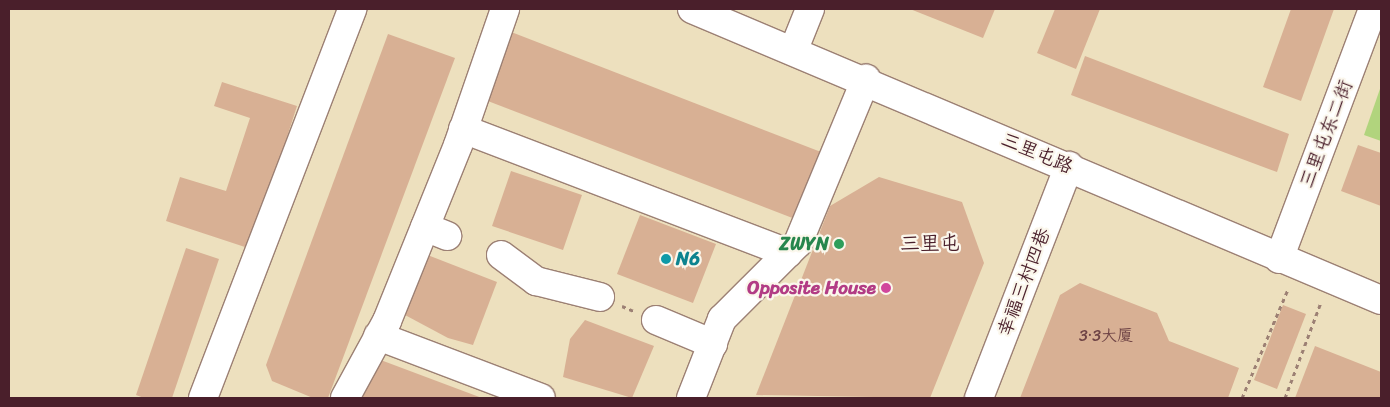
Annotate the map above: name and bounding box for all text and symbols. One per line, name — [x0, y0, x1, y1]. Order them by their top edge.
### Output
street label: 三里屯东二街 — [1295, 77, 1357, 191]
street label: 三里屯路 — [998, 128, 1076, 178]
street label: 幸福三村四巷 — [993, 225, 1055, 339]
district label: 三里屯 — [900, 231, 960, 255]
place label: ZWYN — [779, 233, 829, 255]
marker: ZWYN — [833, 238, 845, 250]
place label: N6 — [676, 248, 700, 270]
marker: N6 — [660, 253, 672, 265]
place label: Opposite House — [747, 277, 876, 299]
marker: Opposite House — [880, 282, 892, 294]
house number: 3·3大厦 — [1079, 326, 1133, 346]

